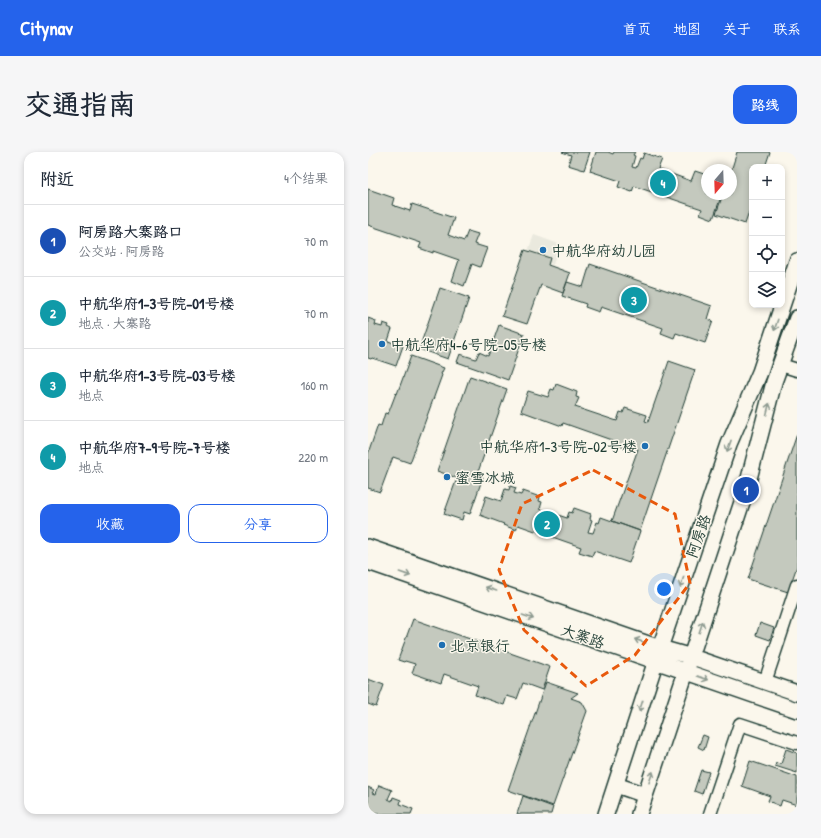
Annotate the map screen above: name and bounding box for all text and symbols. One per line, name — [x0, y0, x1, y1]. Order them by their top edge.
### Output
text: Citynav — [20, 15, 73, 41]
text: 首页 — [623, 19, 651, 38]
text: 地图 — [673, 19, 701, 38]
text: 关于 — [723, 19, 751, 38]
text: 联系 — [773, 19, 801, 38]
text: 交通指南 — [24, 85, 136, 123]
button: 路线 — [733, 85, 797, 124]
north arrow — [701, 164, 737, 200]
map controls — [749, 164, 785, 308]
button: + — [749, 164, 785, 200]
text: 附近 — [40, 167, 74, 190]
pin: 4 — [650, 168, 676, 198]
text: 4个结果 — [284, 169, 328, 187]
button: − — [749, 200, 785, 236]
text: 阿房路大寨路口 — [78, 221, 183, 242]
text: 1 — [51, 232, 55, 250]
text: 70 m — [304, 232, 328, 250]
button: locate — [749, 236, 785, 272]
place label: 中航华府幼儿园 — [551, 240, 656, 261]
text: 公交站 · 阿房路 — [78, 242, 165, 260]
marker: 中航华府幼儿园 — [538, 245, 548, 255]
button: layers — [749, 272, 785, 308]
pin: 3 — [621, 285, 647, 315]
text: 中航华府1-3号院-01号楼 — [78, 293, 234, 314]
text: 2 — [50, 304, 56, 322]
text: 70 m — [304, 304, 328, 322]
text: 地点 · 大寨路 — [78, 314, 152, 332]
one-way arrow — [772, 318, 779, 331]
place label: 中航华府4-6号院-05号楼 — [390, 334, 547, 355]
marker: 中航华府4-6号院-05号楼 — [377, 339, 387, 349]
text: 中航华府1-3号院-03号楼 — [78, 365, 236, 386]
text: 3 — [50, 376, 56, 394]
text: 160 m — [300, 376, 328, 394]
text: 地点 — [78, 386, 104, 404]
one-way arrow — [764, 403, 772, 416]
place label: 中航华府1-3号院-02号楼 — [479, 436, 637, 457]
text: 中航华府7-9号院-7号楼 — [78, 437, 230, 458]
one-way arrow — [724, 439, 732, 451]
marker: 中航华府1-3号院-02号楼 — [640, 441, 650, 451]
text: 4 — [51, 448, 55, 466]
text: 220 m — [298, 448, 328, 466]
text: 地点 — [78, 458, 104, 476]
place label: 蜜雪冰城 — [455, 467, 515, 488]
marker: 蜜雪冰城 — [442, 472, 452, 482]
pin: 1 — [733, 475, 759, 505]
button: 收藏 — [40, 504, 180, 543]
button: 分享 — [188, 504, 328, 543]
pin: 2 — [534, 509, 560, 539]
street label: 阿房路 — [681, 511, 715, 561]
one-way arrow — [399, 571, 411, 579]
one-way arrow — [678, 576, 686, 588]
your location — [654, 579, 674, 599]
one-way arrow — [485, 585, 497, 593]
one-way arrow — [522, 613, 534, 621]
street label: 大寨路 — [558, 619, 608, 653]
one-way arrow — [698, 621, 706, 633]
place label: 北京银行 — [450, 635, 510, 656]
one-way arrow — [634, 637, 647, 644]
marker: 北京银行 — [437, 640, 447, 650]
one-way arrow — [697, 675, 710, 682]
one-way arrow — [637, 699, 645, 711]
one-way arrow — [648, 771, 656, 783]

